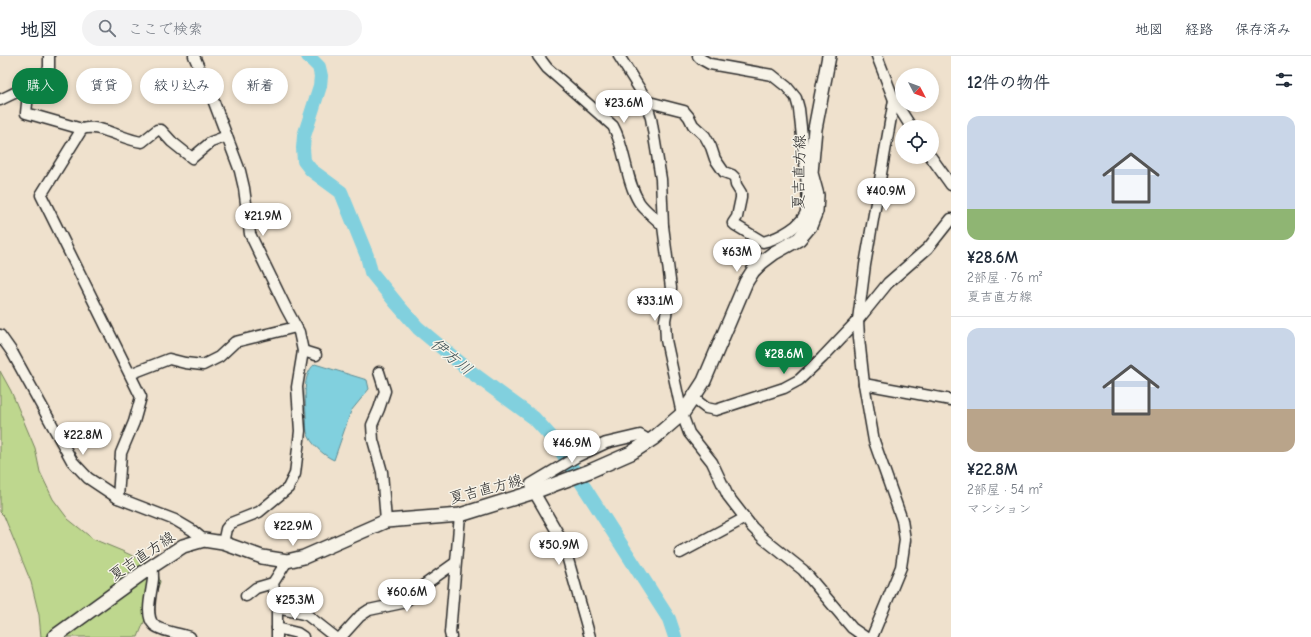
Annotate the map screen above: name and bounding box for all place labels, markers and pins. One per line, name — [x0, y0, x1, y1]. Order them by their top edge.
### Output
pin: ¥23.6M — [591, 90, 657, 124]
pin: ¥40.9M — [853, 178, 919, 212]
pin: ¥21.9M — [230, 203, 296, 237]
pin: ¥63M — [713, 239, 761, 273]
pin: ¥33.1M — [622, 288, 688, 322]
pin: ¥28.6M — [751, 341, 817, 375]
pin: ¥22.8M — [50, 422, 116, 456]
pin: ¥46.9M — [539, 430, 605, 464]
pin: ¥22.9M — [260, 513, 326, 547]
pin: ¥50.9M — [526, 532, 592, 566]
pin: ¥60.6M — [374, 579, 440, 613]
pin: ¥25.3M — [262, 587, 328, 621]

